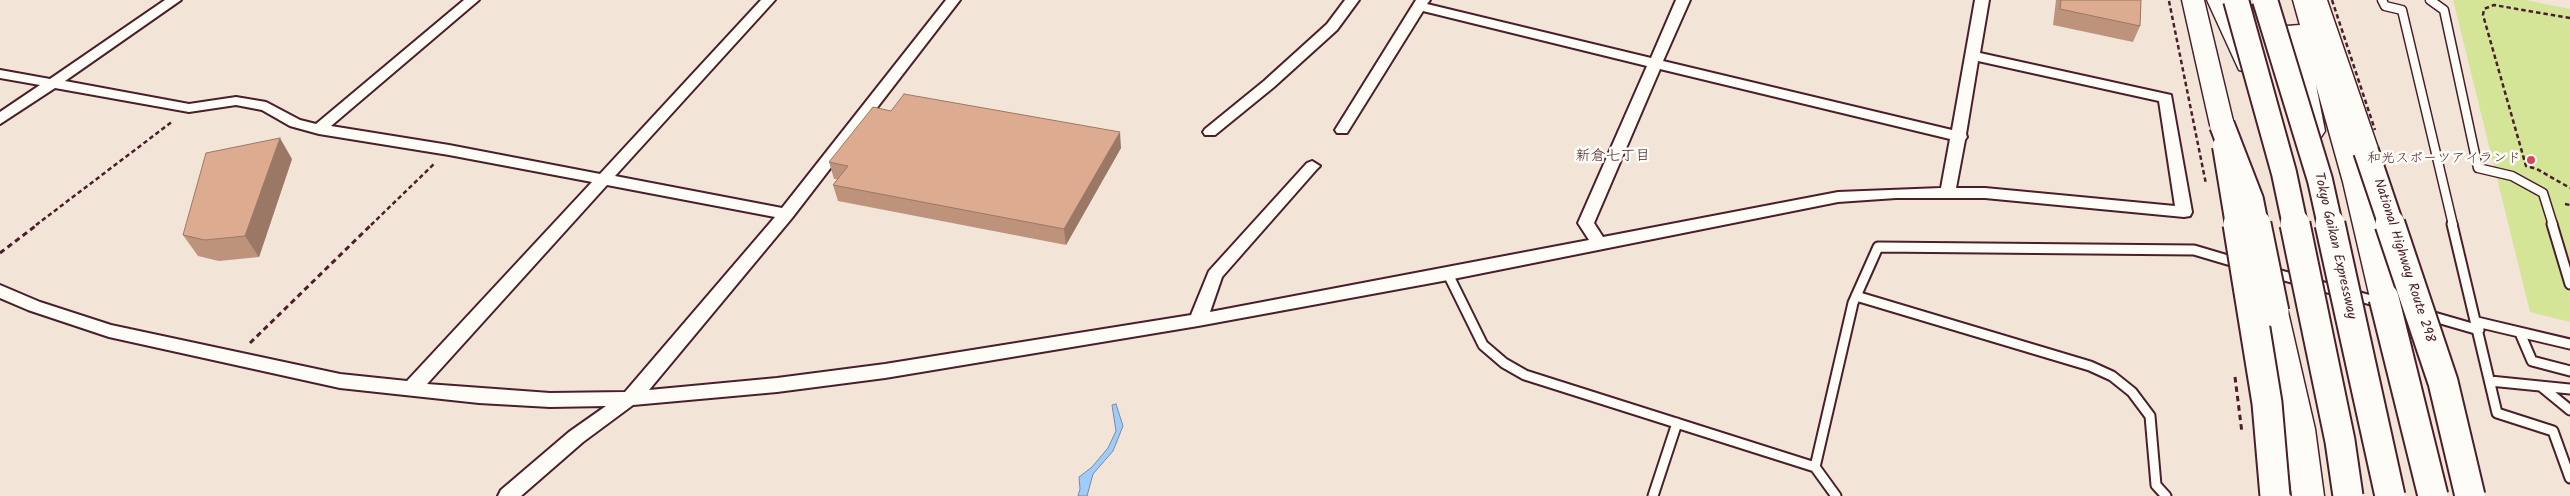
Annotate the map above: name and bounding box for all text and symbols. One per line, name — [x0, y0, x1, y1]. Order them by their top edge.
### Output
district label: 新倉七丁目 — [1576, 148, 1650, 166]
place label: 和光スポーツアイランド — [2367, 152, 2521, 168]
marker: 和光スポーツアイランド — [2525, 154, 2537, 166]
street label: Tokyo Gaikan Expressway — [2309, 171, 2359, 321]
street label: National Highway Route 298 — [2369, 177, 2437, 345]

